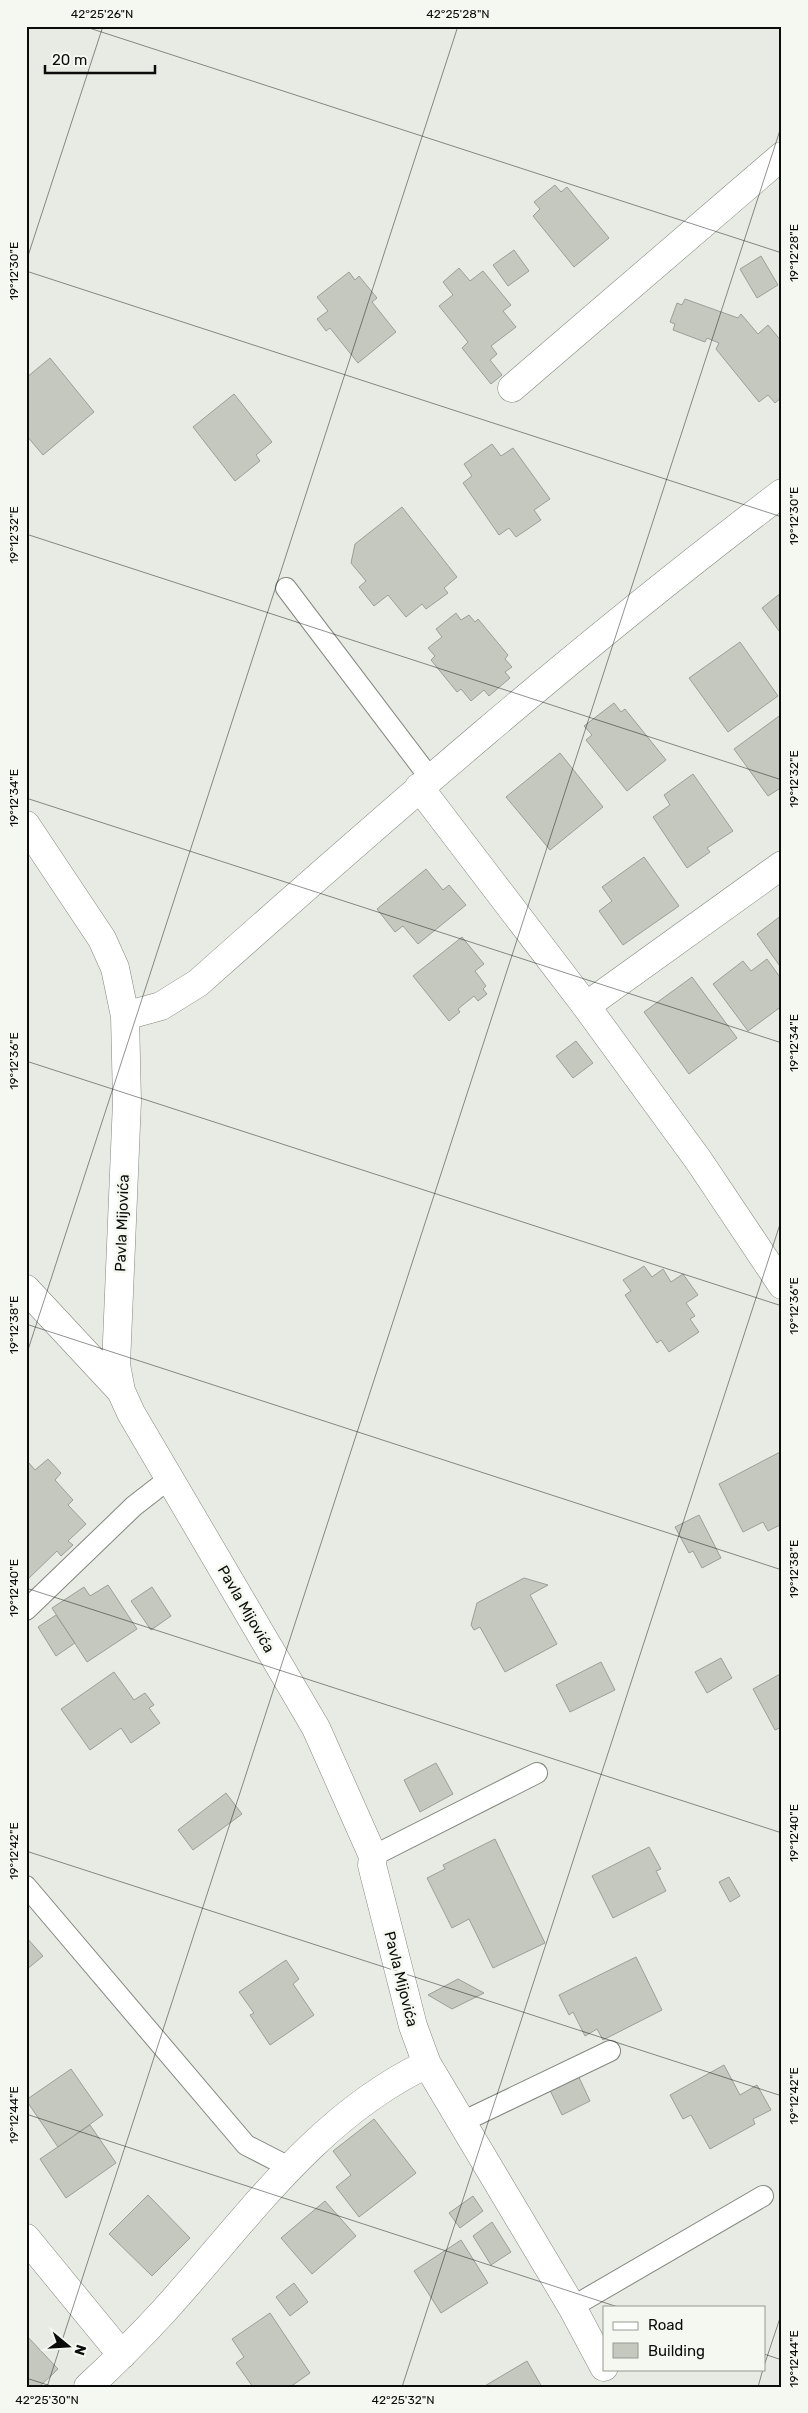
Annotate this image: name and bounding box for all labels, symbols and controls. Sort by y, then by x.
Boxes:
text: 42°25'26"N [71,7,133,21]
text: 42°25'28"N [426,7,490,21]
scale bar [45,42,155,74]
text: 20 m [52,51,87,69]
text: 19°12'28"E [787,224,801,282]
text: 19°12'30"E [7,242,21,300]
text: 19°12'30"E [787,487,801,545]
text: 19°12'32"E [7,506,21,564]
text: 19°12'32"E [787,750,801,808]
text: 19°12'34"E [7,769,21,827]
text: 19°12'34"E [787,1014,801,1072]
text: 19°12'36"E [7,1032,21,1090]
street label: Pavla Mijovića [111,1174,133,1272]
text: 19°12'36"E [787,1277,801,1335]
text: 19°12'38"E [7,1296,21,1354]
text: 19°12'38"E [787,1540,801,1598]
text: 19°12'40"E [7,1559,21,1617]
street label: Pavla Mijovića [214,1562,278,1656]
text: 19°12'40"E [787,1804,801,1862]
text: 19°12'42"E [7,1822,21,1880]
street label: Pavla Mijovića [380,1929,422,2029]
text: 19°12'42"E [787,2067,801,2125]
text: 19°12'44"E [7,2086,21,2144]
legend [603,2306,766,2370]
text: Road [648,2316,684,2334]
north arrow [42,2320,92,2370]
text: 19°12'44"E [787,2330,801,2388]
text: N [70,2342,90,2357]
text: Building [648,2342,705,2360]
text: 42°25'30"N [15,2393,79,2407]
text: 42°25'32"N [371,2393,435,2407]

